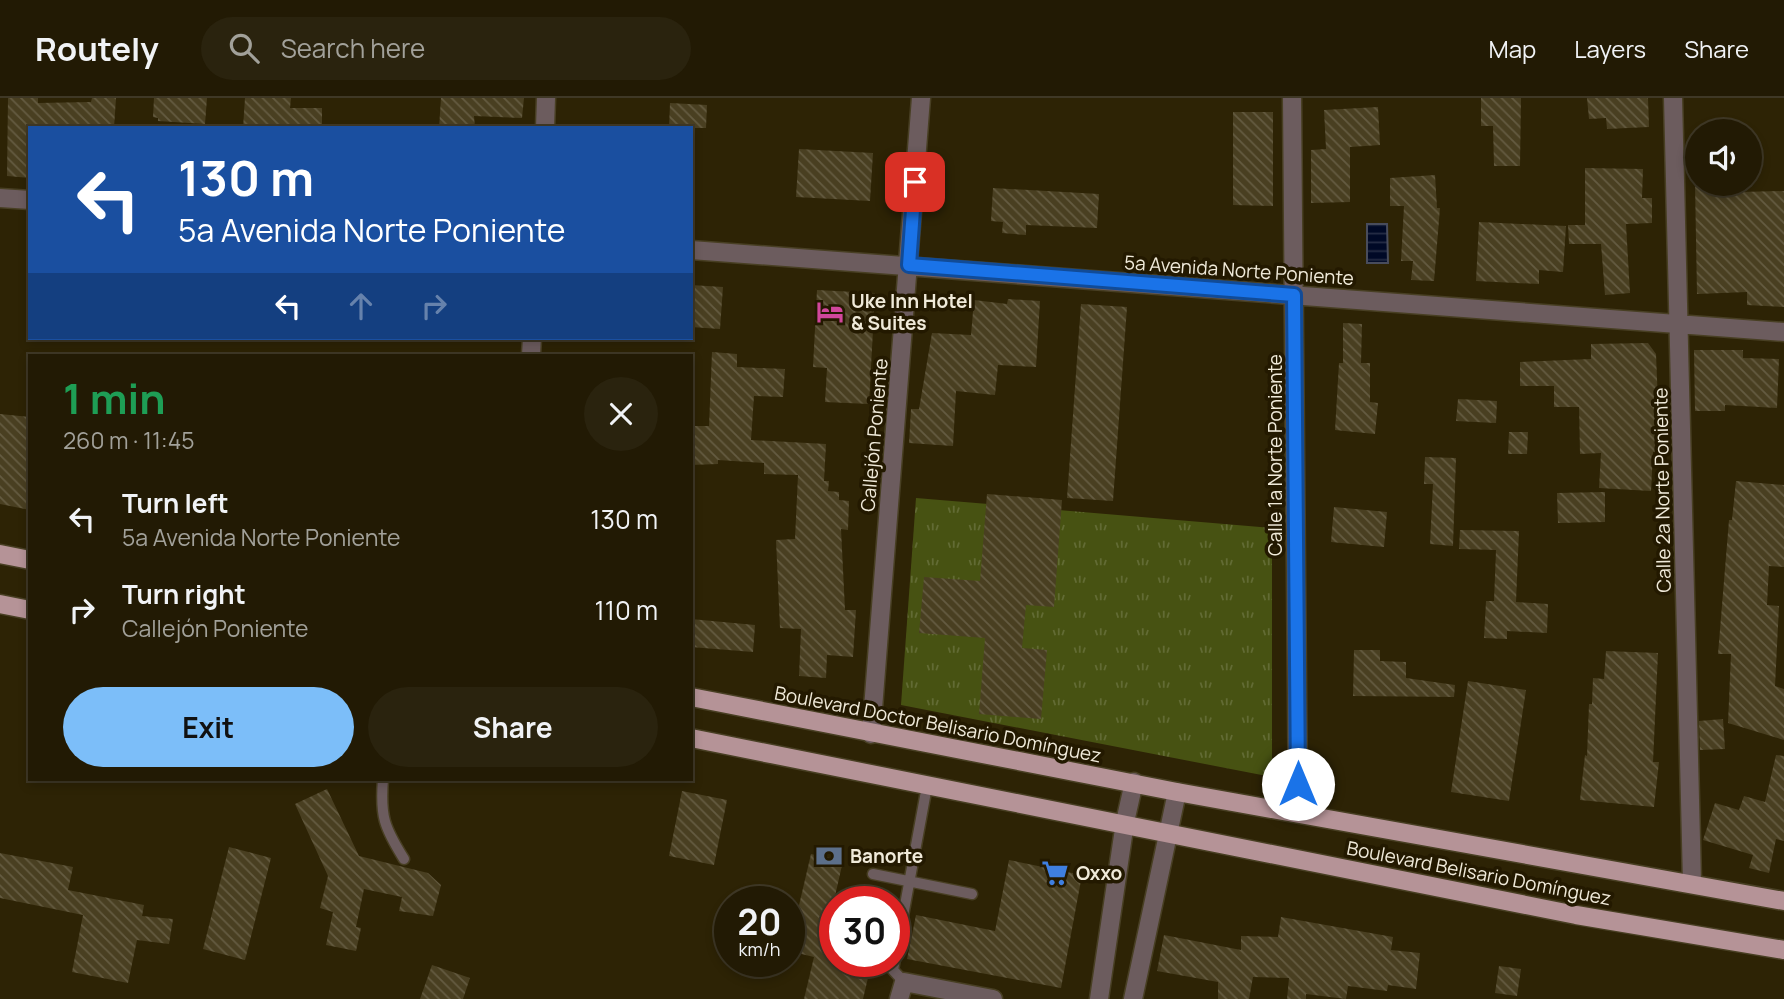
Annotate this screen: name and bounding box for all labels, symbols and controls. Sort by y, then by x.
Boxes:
search box [201,17,691,80]
text: Routely [35,26,159,71]
icon: search [225,29,263,67]
text: Search here [281,30,425,66]
text: Map [1489,32,1536,65]
text: Layers [1574,32,1646,65]
text: Share [1684,32,1749,65]
map controls [1685,119,1762,196]
button: sound [1685,119,1762,196]
text: 130 m [178,144,314,211]
pin [885,152,945,212]
icon: left [63,154,154,245]
icon: arrive [896,163,934,201]
text: 5a Avenida Norte Poniente [178,208,566,252]
street label: 5a Avenida Norte Poniente [1123,249,1355,291]
icon: left [269,287,307,325]
icon: ahead [342,287,380,325]
icon: right [415,287,453,325]
place label: Uke Inn Hotel & Suites [851,288,973,336]
hotel icon: Uke Inn Hotel & Suites [815,297,845,327]
street label: Calle 1a Norte Poniente [1262,354,1288,556]
street label: Callejón Poniente [854,357,894,513]
text: 1 min [63,369,166,427]
button: close [584,377,658,451]
street label: Calle 2a Norte Poniente [1647,387,1677,593]
text: 260 m · 11:45 [63,424,195,456]
text: Turn left [122,485,229,521]
icon: left [63,500,101,538]
text: 130 m [590,501,658,537]
text: 5a Avenida Norte Poniente [122,521,401,553]
text: Turn right [122,576,246,612]
icon: right [63,591,101,629]
text: 110 m [595,592,658,628]
text: Callejón Poniente [122,612,308,644]
street label: Boulevard Doctor Belisario Domínguez [772,680,1104,768]
button: Exit [63,687,354,767]
button: Share [368,687,658,767]
position arrow [1261,747,1335,821]
street label: Boulevard Belisario Domínguez [1345,835,1613,911]
bank icon: Banorte [814,841,844,871]
place label: Banorte [850,843,923,869]
supermarket icon: Oxxo [1040,858,1070,888]
place label: Oxxo [1076,860,1122,886]
speed limit sign: 30 [819,886,910,977]
text: 20 [738,898,781,946]
text: km/h [739,937,780,961]

